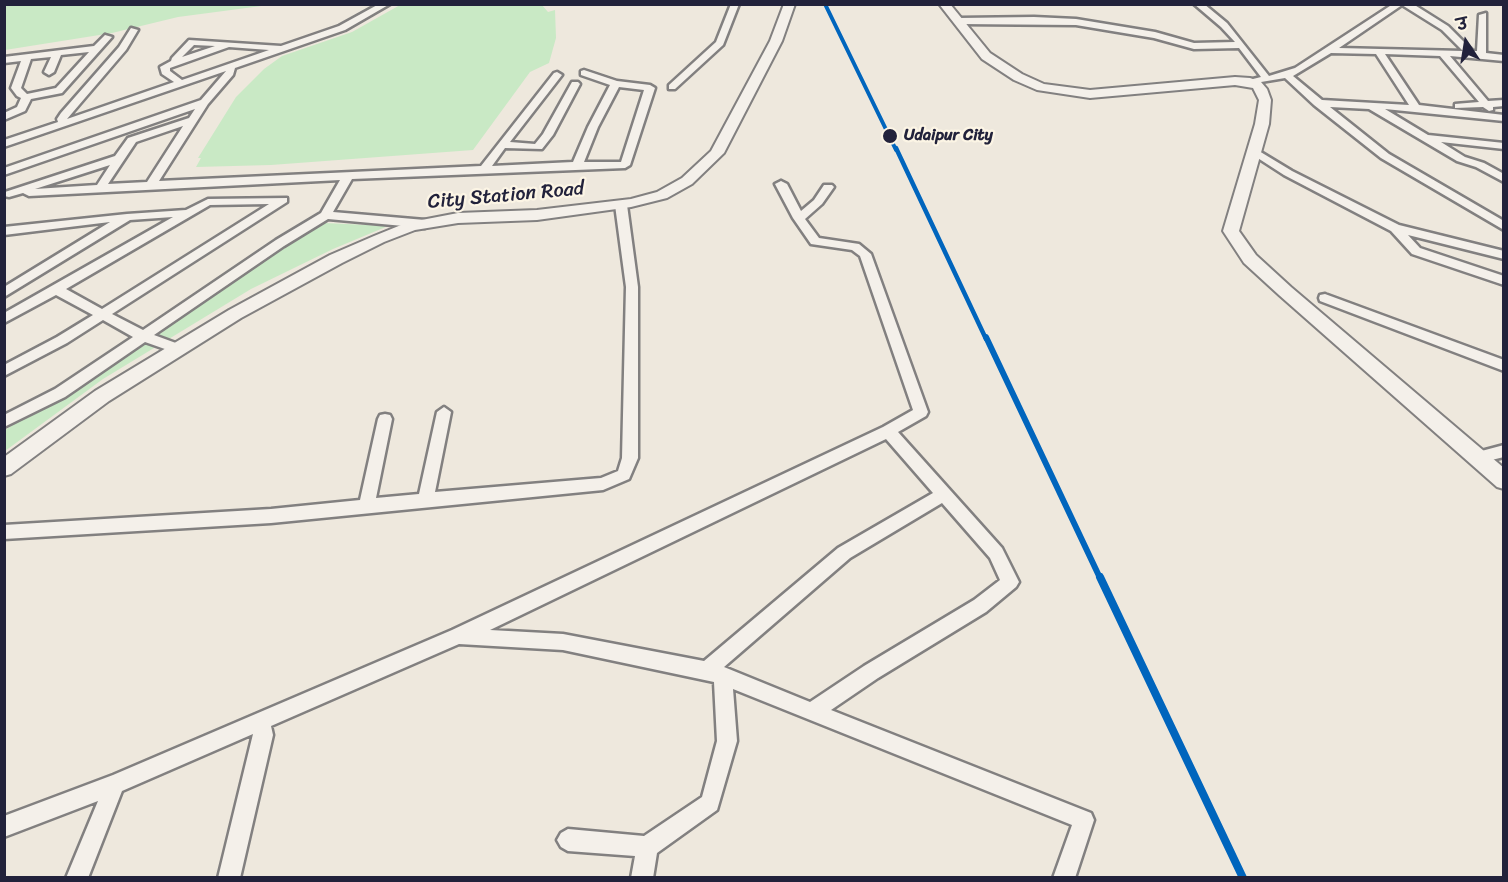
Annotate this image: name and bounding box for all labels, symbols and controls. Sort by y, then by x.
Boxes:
text: उ [1454,9,1470,39]
north arrow [1436,12,1496,72]
place label: Udaipur City [904,126,993,146]
marker: Udaipur City [881,127,899,145]
street label: City Station Road [427,177,585,215]

